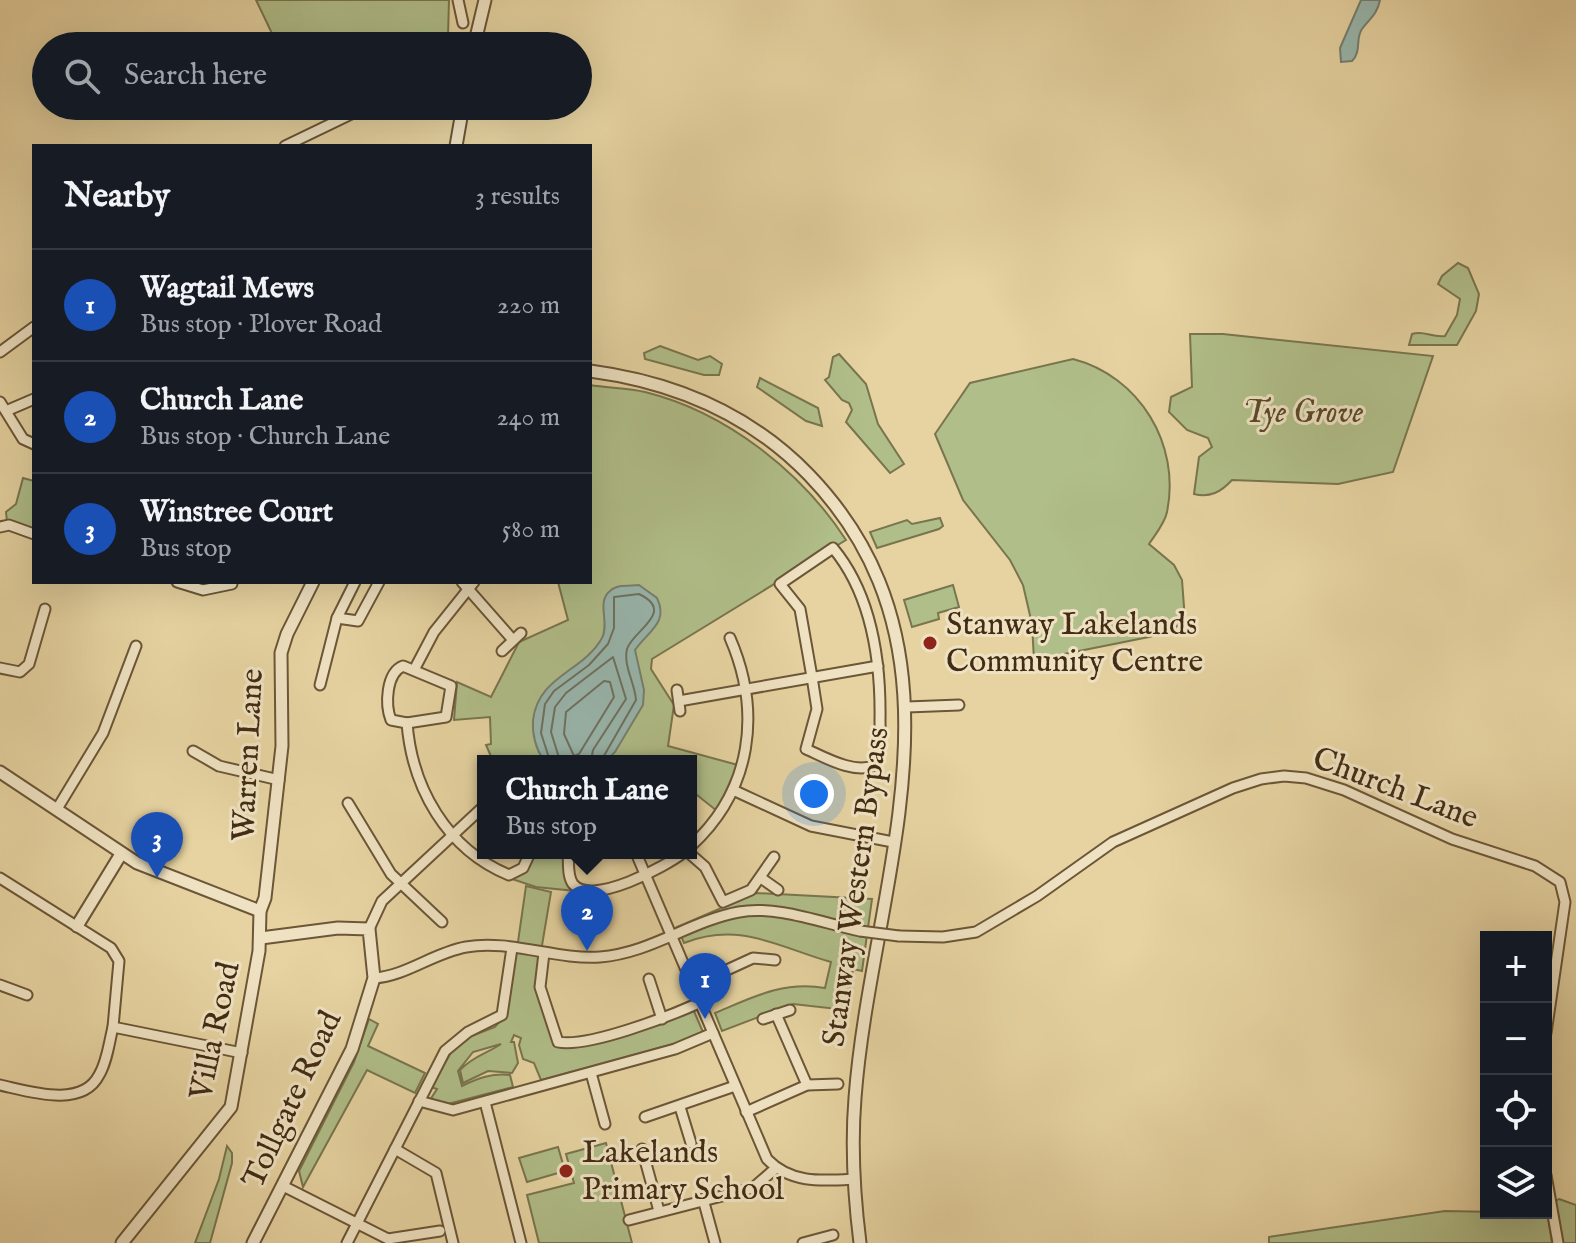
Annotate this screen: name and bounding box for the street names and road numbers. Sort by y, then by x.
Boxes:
street label: Warren Lane [224,668,274,842]
street label: Stanway Western Bypass [814,725,900,1049]
street label: Church Lane [1306,739,1484,839]
street label: Villa Road [181,957,251,1105]
street label: Tollgate Road [234,1004,352,1195]

